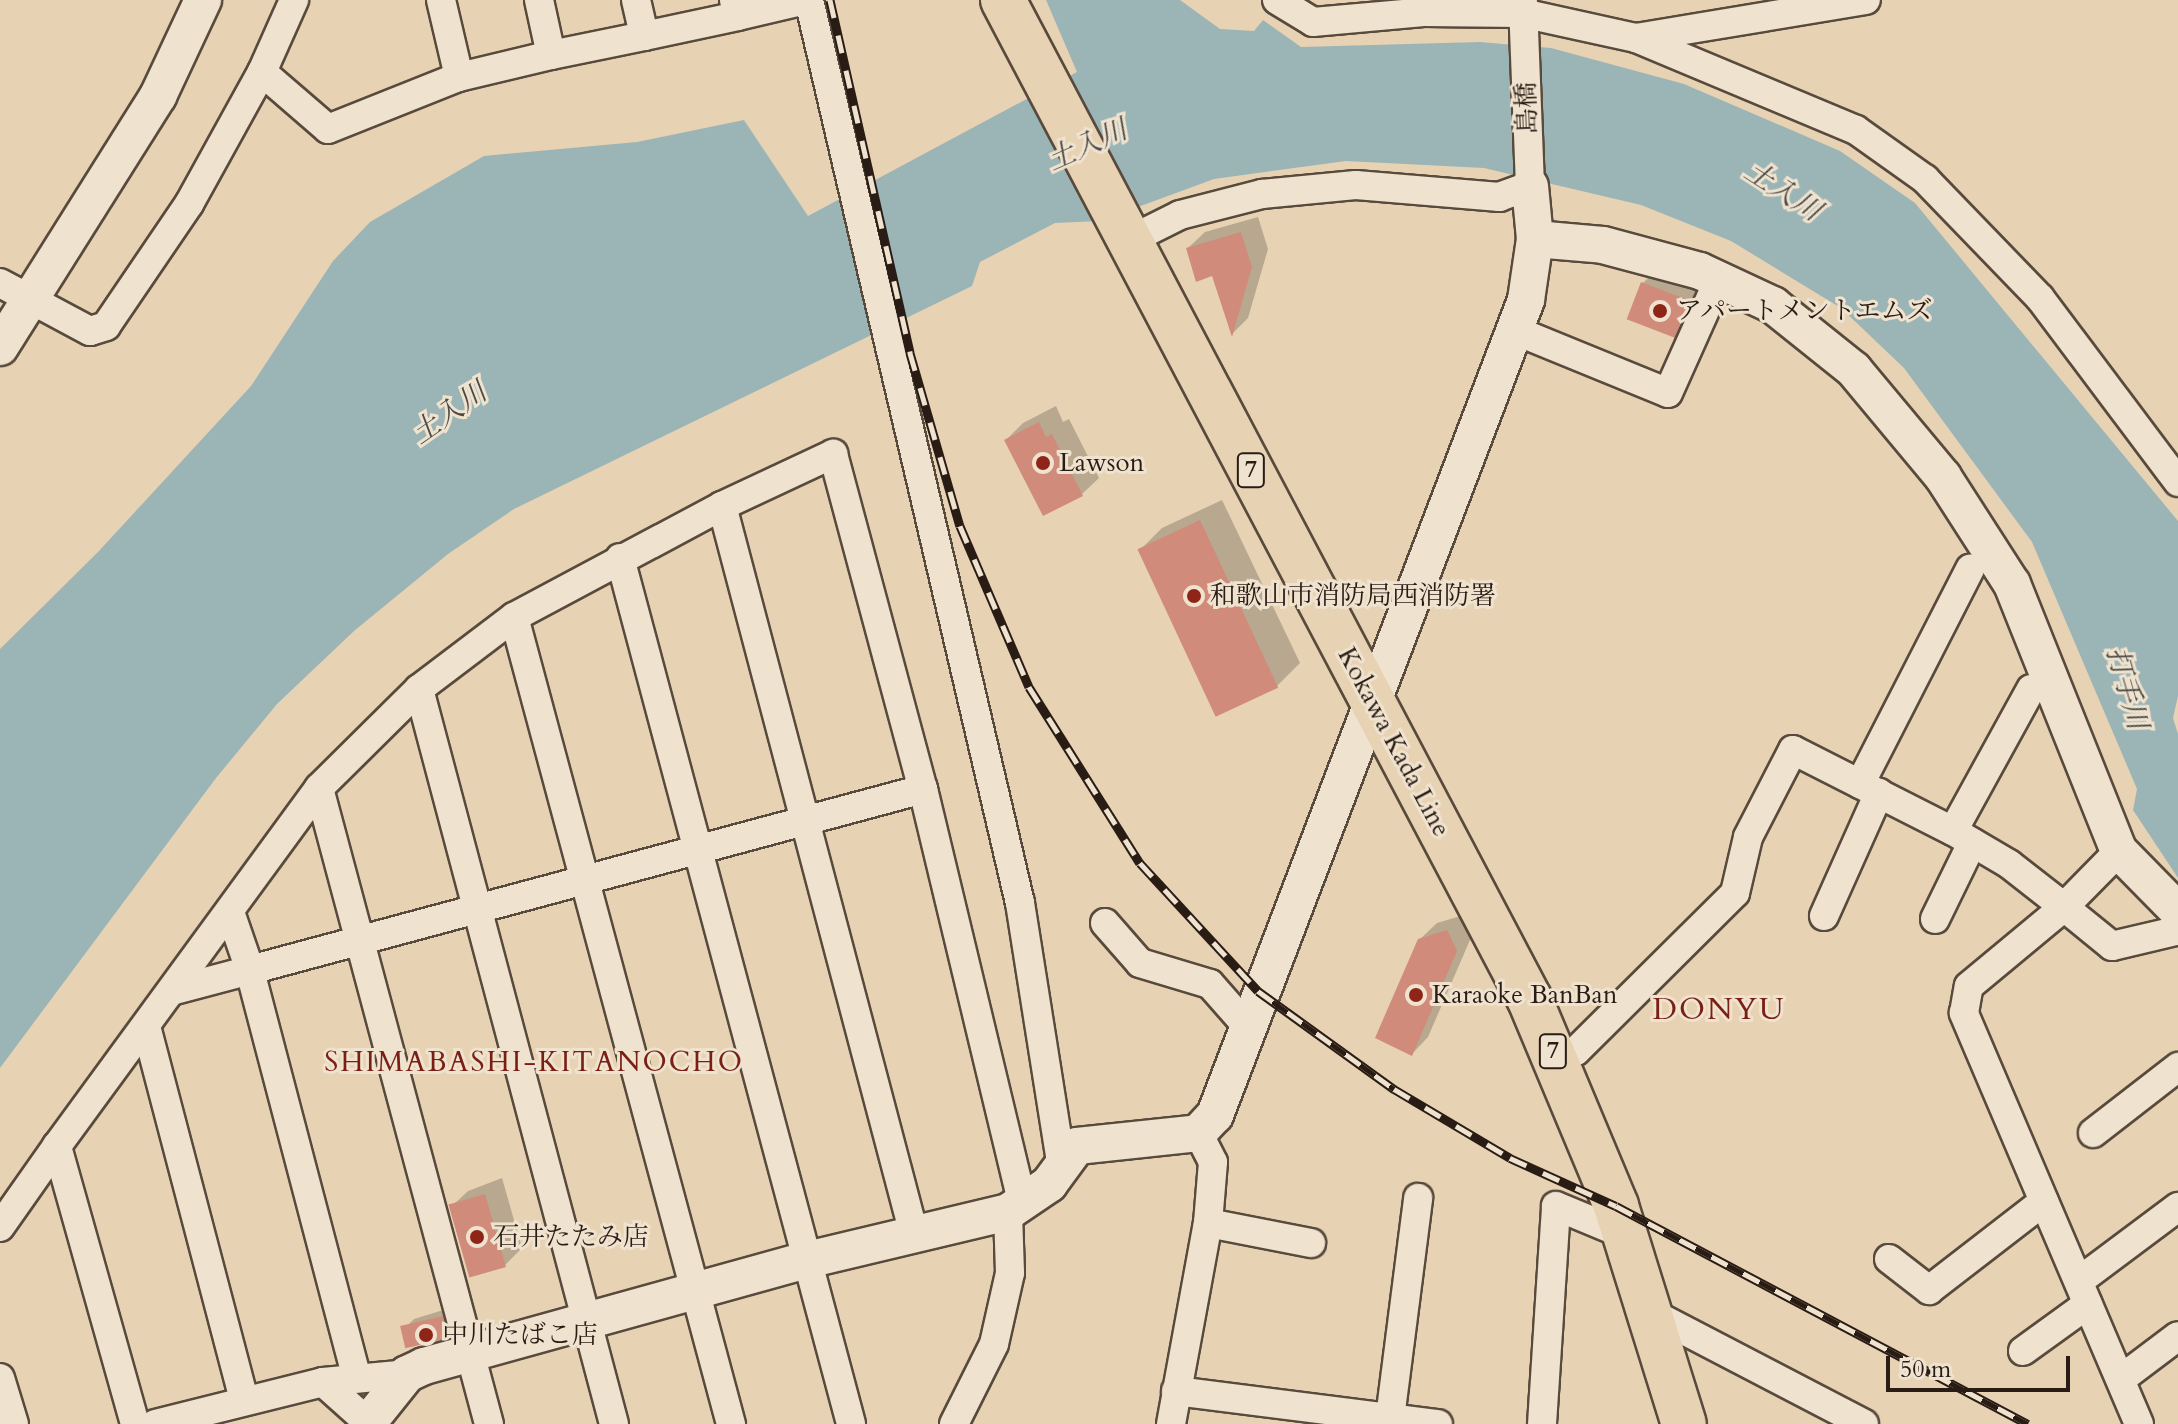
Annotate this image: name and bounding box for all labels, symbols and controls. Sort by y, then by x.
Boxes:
street label: 島橋 [1511,81,1543,135]
water label: 土入川 [1042,113,1132,177]
water label: 土入川 [1739,154,1827,228]
place label: アパートメントエムズ [1676,295,1936,327]
marker: アパートメントエムズ [1651,302,1669,320]
water label: 土入川 [405,375,493,451]
place label: Lawson [1059,447,1144,479]
road number: 7 [1235,450,1267,490]
marker: Lawson [1034,454,1052,472]
place label: 和歌山市消防局西消防署 [1210,580,1496,612]
marker: 和歌山市消防局西消防署 [1185,587,1203,605]
street label: Kokawa Kada Line [1331,642,1457,842]
water label: 打手川 [2099,643,2155,733]
place label: Karaoke BanBan [1432,979,1617,1011]
marker: Karaoke BanBan [1407,986,1425,1004]
district label: DONYU [1653,992,1785,1028]
road number: 7 [1537,1031,1569,1071]
district label: SHIMABASHI-KITANOCHO [324,1045,744,1079]
place label: 石井たたみ店 [493,1221,649,1253]
marker: 石井たたみ店 [468,1228,486,1246]
place label: 中川たばこ店 [442,1319,598,1351]
marker: 中川たばこ店 [417,1326,435,1344]
scale bar [1890,1340,2074,1390]
text: 50 m [1900,1353,1951,1386]

